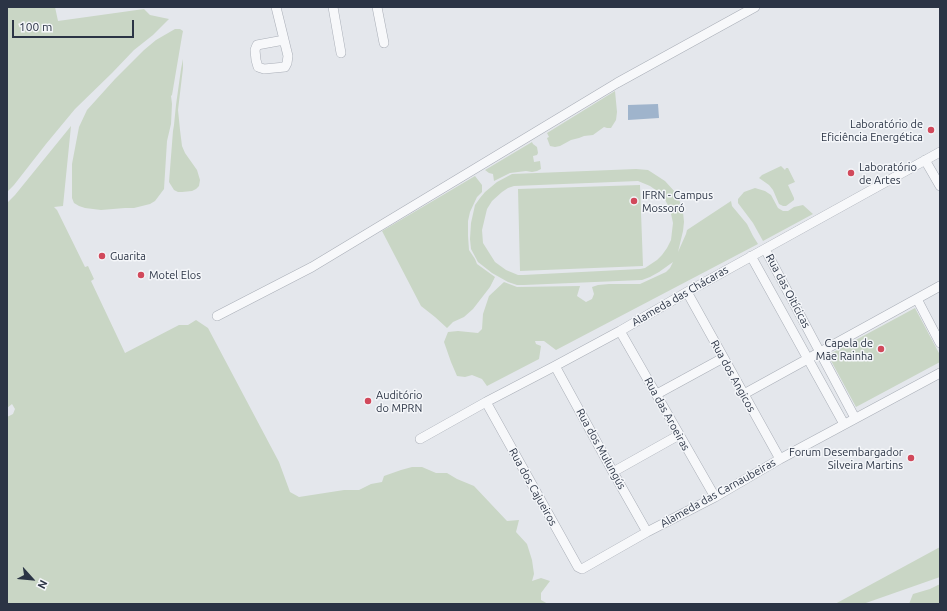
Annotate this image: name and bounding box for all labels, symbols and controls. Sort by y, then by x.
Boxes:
scale bar [14,12,136,38]
text: 100 m [19,20,52,33]
place label: Laboratório de Eficiência Energética [821,117,923,143]
marker: Laboratório de Eficiência Energética [926,125,936,135]
place label: Laboratório de Artes [859,160,917,186]
marker: Laboratório de Artes [846,168,856,178]
place label: IFRN - Campus Mossoró [642,188,713,214]
marker: IFRN - Campus Mossoró [629,196,639,206]
place label: Guarita [110,249,146,263]
marker: Guarita [97,251,107,261]
street label: Rua das Oitícicas [763,252,813,330]
street label: Alameda das Chácaras [629,263,731,329]
place label: Motel Elos [149,268,201,282]
marker: Motel Elos [136,270,146,280]
place label: Capela de Mãe Rainha [816,336,873,362]
street label: Rua dos Angicos [708,338,758,414]
marker: Capela de Mãe Rainha [876,344,886,354]
street label: Rua das Aroeiras [641,375,693,453]
place label: Auditório do MPRN [376,388,423,414]
marker: Auditório do MPRN [363,396,373,406]
street label: Rua dos Mulungús [573,406,629,492]
place label: Forum Desembargador Silveira Martins [789,445,903,471]
street label: Rua dos Cajueiros [506,446,560,528]
marker: Forum Desembargador Silveira Martins [906,453,916,463]
street label: Alameda das Carnaubeiras [658,456,778,530]
north arrow [12,559,52,599]
text: N [35,578,50,591]

